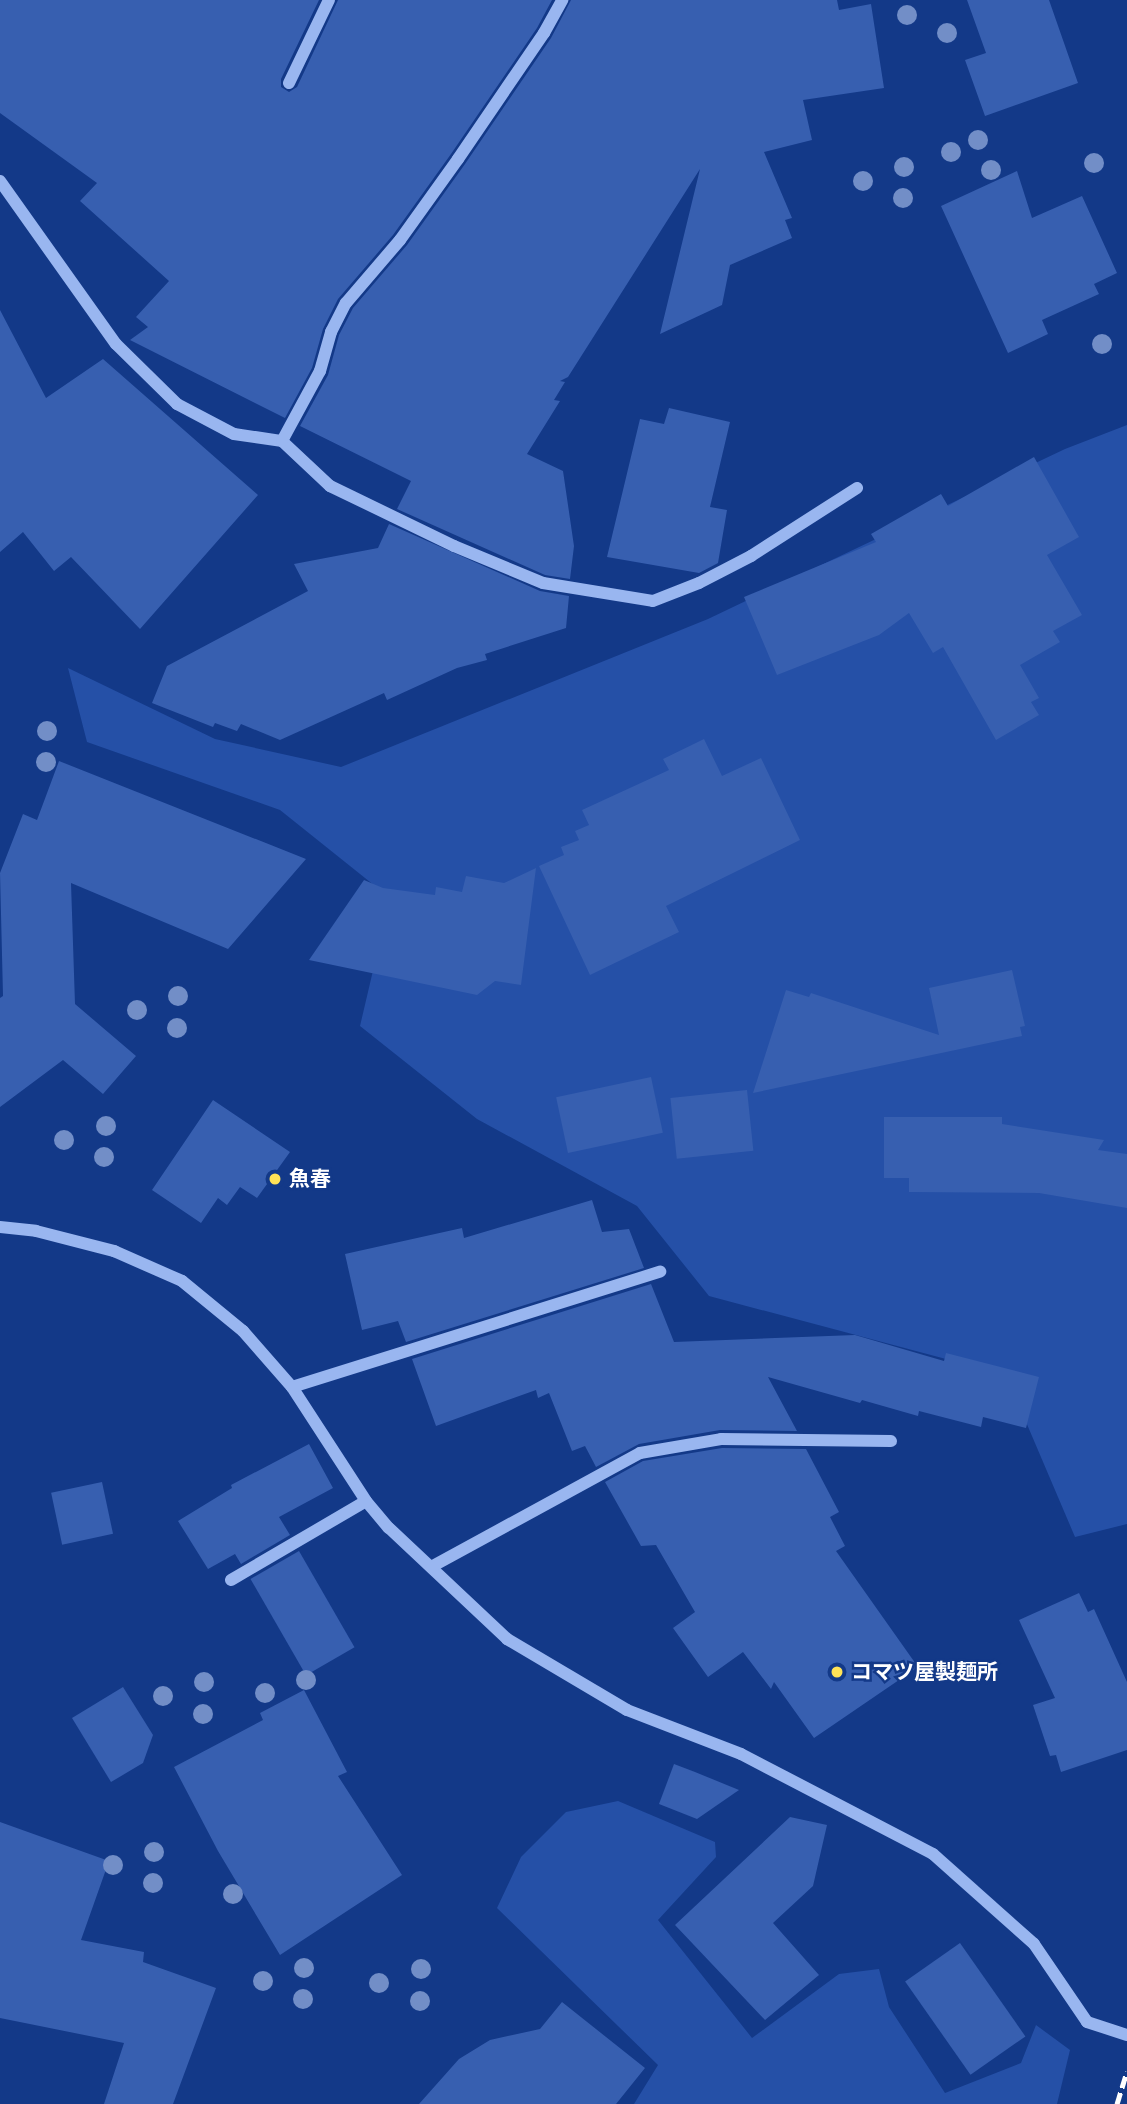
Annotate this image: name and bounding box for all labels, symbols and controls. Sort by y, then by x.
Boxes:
place label: 魚春 [289,1166,331,1192]
marker: 魚春 [267,1171,283,1187]
place label: コマツ屋製麺所 [851,1659,998,1685]
marker: コマツ屋製麺所 [829,1664,845,1680]

